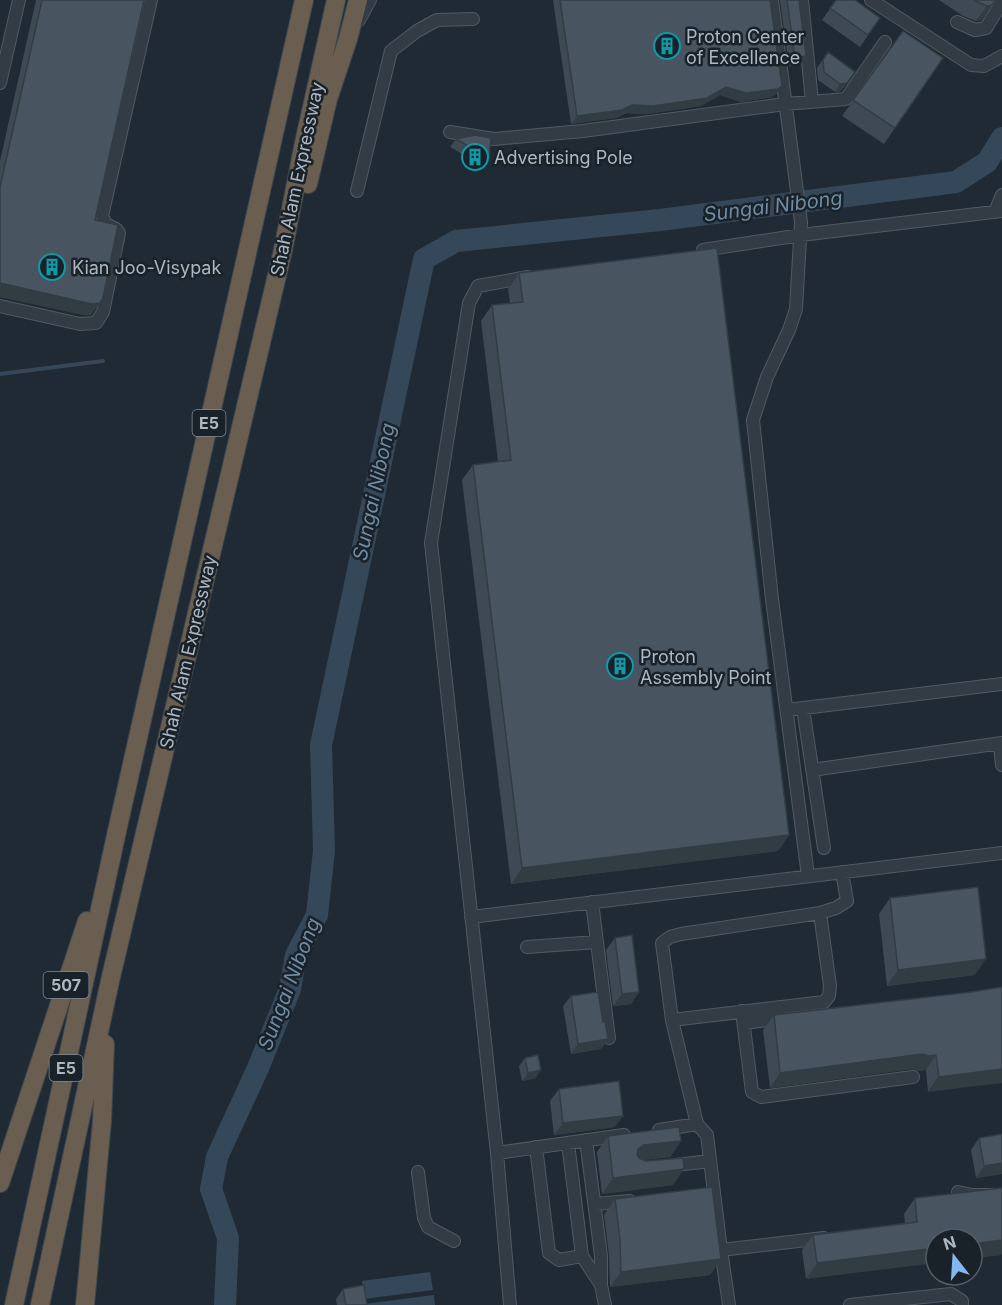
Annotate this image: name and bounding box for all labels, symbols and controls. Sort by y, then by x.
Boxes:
place label: Proton Center of Excellence [686,26,804,68]
building icon: Proton Center of Excellence [652,31,682,61]
street label: Shah Alam Expressway [266,80,328,278]
building icon: Advertising Pole [460,142,490,172]
place label: Advertising Pole [494,147,633,168]
water label: Sungai Nibong [702,186,844,226]
building icon: Kian Joo-Visypak [37,252,67,282]
place label: Kian Joo-Visypak [72,257,221,278]
road number: E5 [192,410,226,436]
water label: Sungai Nibong [348,421,400,563]
street label: Shah Alam Expressway [155,553,221,751]
place label: Proton Assembly Point [640,646,772,688]
building icon: Proton Assembly Point [605,651,635,681]
water label: Sungai Nibong [253,914,325,1054]
road number: 507 [44,972,88,998]
road number: E5 [50,1055,82,1081]
north arrow [924,1227,984,1287]
text: N [941,1231,958,1254]

